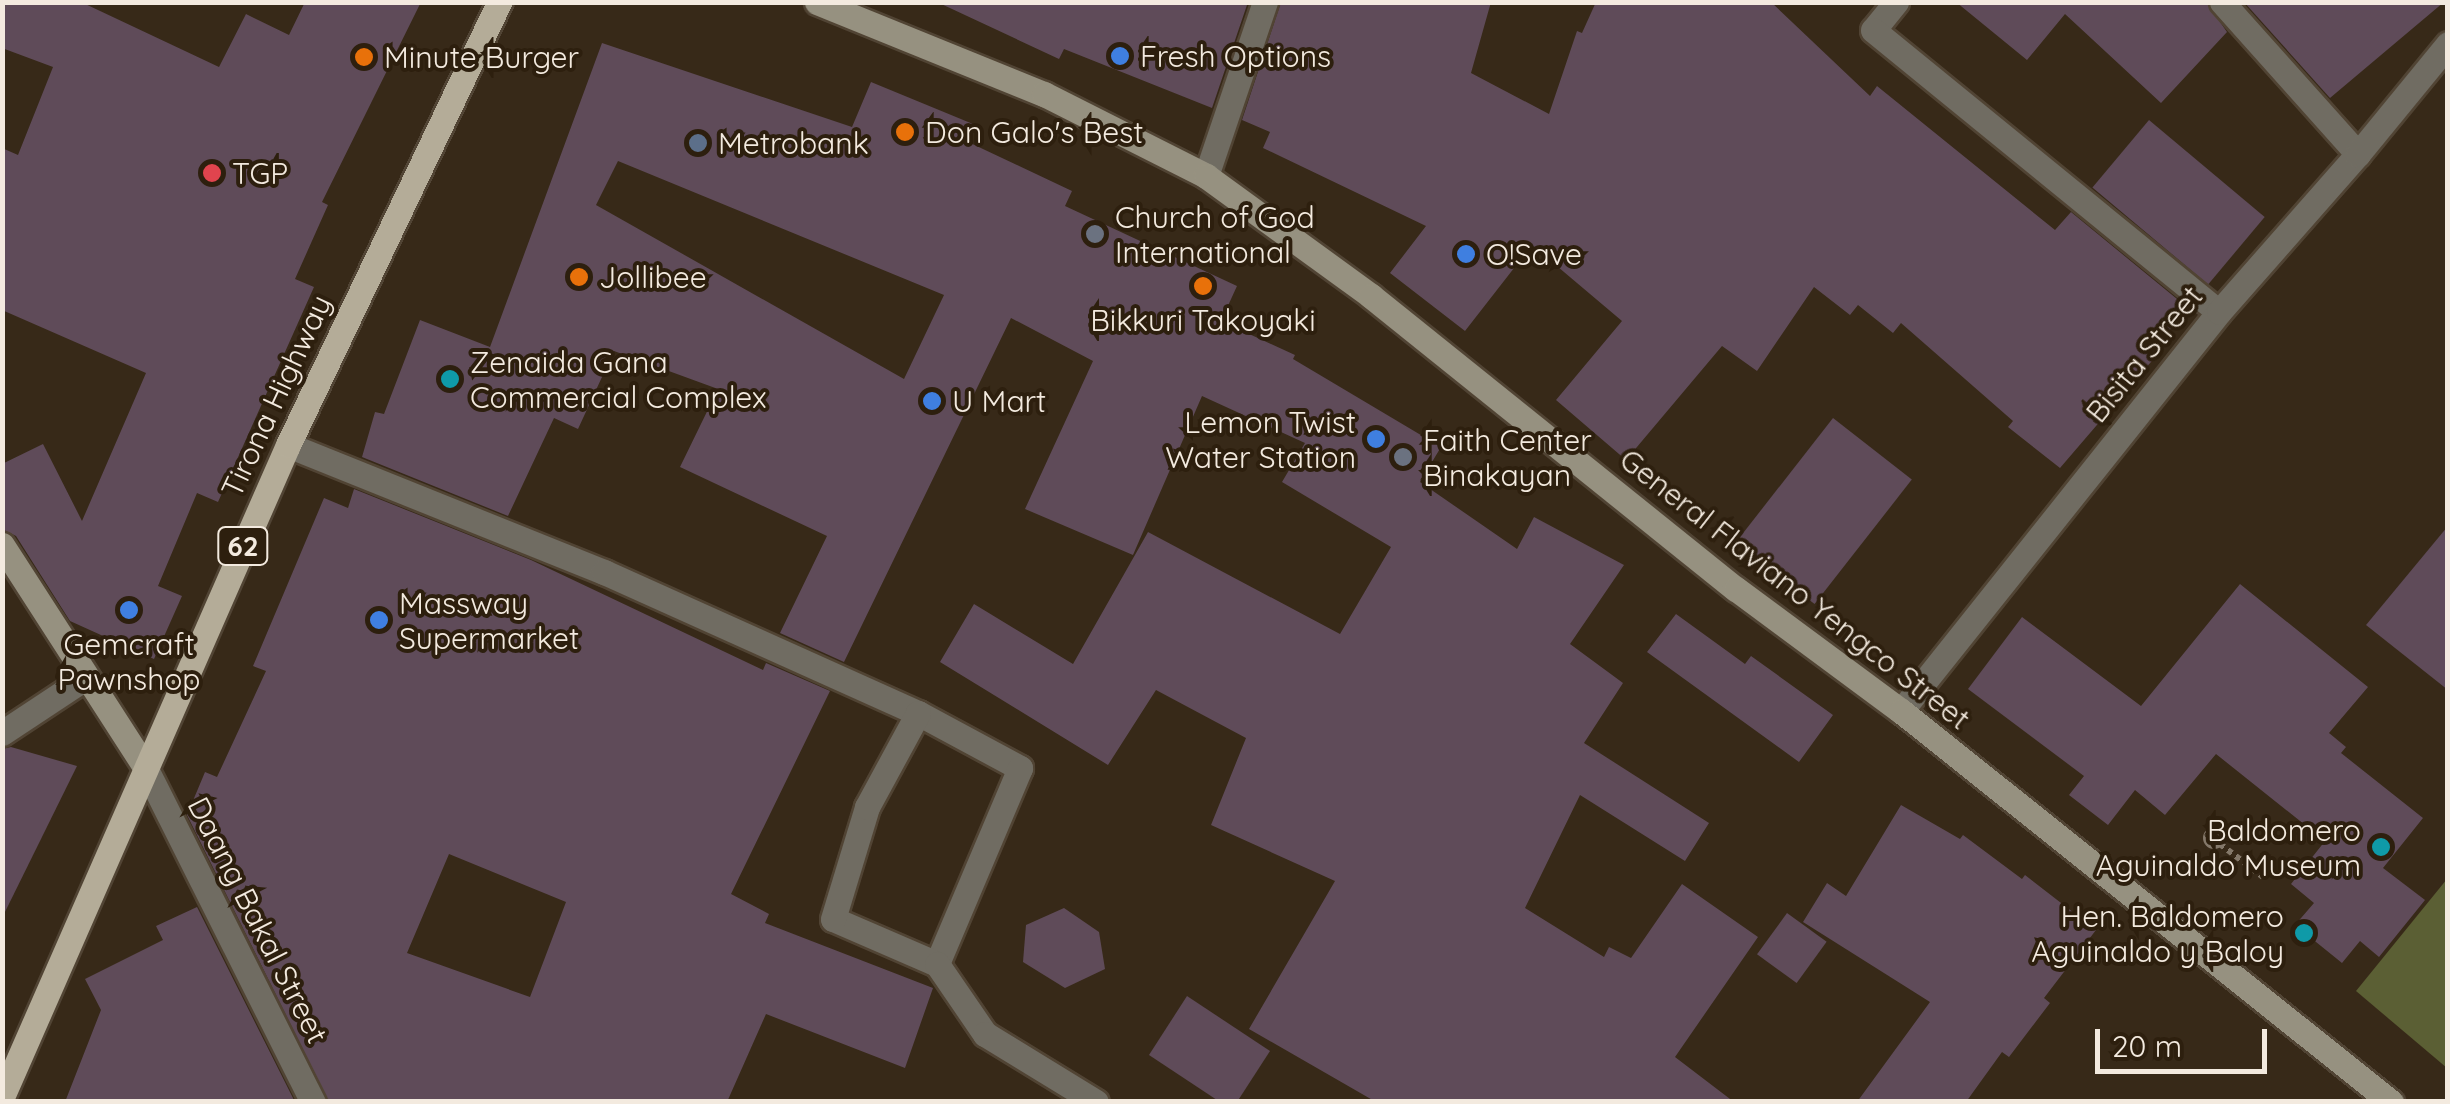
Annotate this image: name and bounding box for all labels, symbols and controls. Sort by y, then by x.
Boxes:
place label: Fresh Options [1140,38,1331,74]
place label: Minute Burger [384,39,579,75]
marker: Fresh Options [1109,45,1131,67]
marker: Minute Burger [353,46,375,68]
place label: Don Galo's Best [925,114,1143,150]
marker: Don Galo's Best [894,121,916,143]
place label: Metrobank [718,125,869,161]
marker: Metrobank [687,132,709,154]
place label: TGP [232,155,288,191]
marker: TGP [201,162,223,184]
place label: Church of God International [1115,199,1315,270]
marker: Church of God International [1084,223,1106,245]
place label: O!Save [1486,236,1582,272]
marker: O!Save [1455,243,1477,265]
place label: Jollibee [599,259,707,295]
marker: Jollibee [568,266,590,288]
marker: Bikkuri Takoyaki [1192,275,1214,297]
street label: Bisita Street [2078,279,2210,429]
street label: Tirona Highway [213,289,339,503]
place label: Bikkuri Takoyaki [1090,302,1316,338]
place label: Zenaida Gana Commercial Complex [470,344,767,414]
marker: Zenaida Gana Commercial Complex [439,368,461,390]
place label: U Mart [952,383,1046,419]
marker: U Mart [921,390,943,412]
place label: Lemon Twist Water Station [1165,404,1356,474]
place label: Faith Center Binakayan [1423,422,1592,492]
marker: Lemon Twist Water Station [1365,428,1387,450]
street label: General Flaviano Yengco Street [1613,441,1977,737]
marker: Faith Center Binakayan [1392,446,1414,468]
road number: 62 [216,523,270,569]
place label: Massway Supermarket [399,585,579,656]
marker: Gemcraft Pawnshop [118,599,140,621]
marker: Massway Supermarket [368,609,390,631]
place label: Gemcraft Pawnshop [57,626,201,696]
street label: Daang Bakal Street [180,791,336,1049]
place label: Baldomero Aguinaldo Museum [2096,812,2361,882]
marker: Baldomero Aguinaldo Museum [2370,836,2392,858]
place label: Hen. Baldomero Aguinaldo y Baloy [2031,898,2284,968]
marker: Hen. Baldomero Aguinaldo y Baloy [2293,922,2315,944]
scale bar [2100,1009,2272,1071]
text: 20 m [2112,1027,2182,1065]

